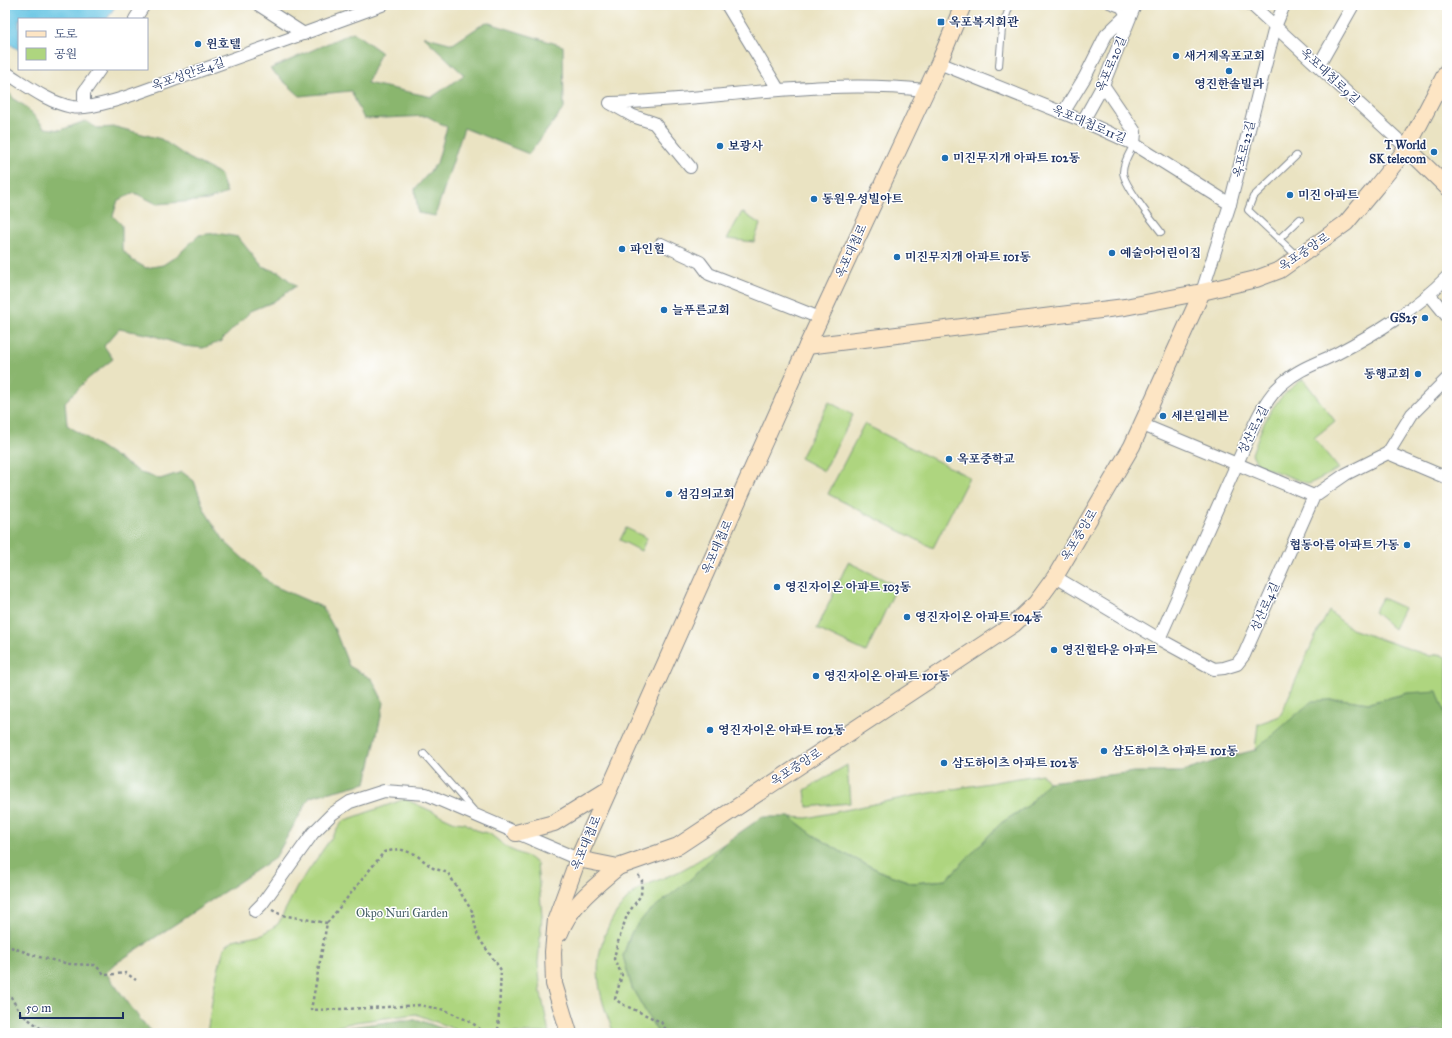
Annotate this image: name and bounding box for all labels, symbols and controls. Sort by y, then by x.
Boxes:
place label: 옥포복지회관 [949,15,1019,29]
marker: 옥포복지회관 [936,17,946,27]
legend [18,18,148,70]
text: 도로 [54,27,78,41]
street label: 옥포로20길 [1093,34,1129,94]
place label: 윈호텔 [206,37,241,51]
marker: 윈호텔 [193,39,203,49]
street label: 옥포대첩로9길 [1297,45,1363,107]
text: 공원 [54,47,77,61]
place label: 새거제옥포교회 [1184,49,1265,63]
marker: 새거제옥포교회 [1171,51,1181,61]
street label: 옥포성안로4길 [150,55,226,93]
marker: 영진한솔빌라 [1224,66,1234,76]
place label: 영진한솔빌라 [1194,77,1264,91]
street label: 옥포대첩로11길 [1050,102,1128,146]
street label: 옥포로22길 [1230,119,1258,179]
place label: T World SK telecom [1369,138,1427,166]
place label: 보광사 [728,139,763,153]
marker: 보광사 [715,141,725,151]
marker: T World SK telecom [1429,147,1439,157]
place label: 미진무지개 아파트 102동 [953,151,1080,165]
marker: 미진무지개 아파트 102동 [940,153,950,163]
place label: 미진 아파트 [1298,188,1359,202]
marker: 미진 아파트 [1285,190,1295,200]
place label: 동원우성빌아트 [822,192,904,206]
marker: 동원우성빌아트 [809,194,819,204]
street label: 옥포대첩로 [832,221,870,280]
street label: 옥포중앙로 [1276,230,1332,274]
place label: 파인힐 [630,242,665,256]
marker: 파인힐 [617,244,627,254]
place label: 예술아어린이집 [1120,246,1201,260]
marker: 예술아어린이집 [1107,248,1117,258]
place label: 미진무지개 아파트 101동 [905,250,1031,264]
marker: 미진무지개 아파트 101동 [892,252,902,262]
place label: 늘푸른교회 [672,303,730,317]
marker: 늘푸른교회 [659,305,669,315]
place label: GS25 [1390,311,1417,325]
marker: GS25 [1420,313,1430,323]
place label: 동행교회 [1364,367,1410,381]
marker: 동행교회 [1413,369,1423,379]
street label: 성산로2길 [1235,404,1271,456]
place label: 세븐일레븐 [1171,409,1229,423]
marker: 세븐일레븐 [1158,411,1168,421]
place label: 옥포중학교 [957,452,1015,466]
marker: 옥포중학교 [944,454,954,464]
place label: 섬김의교회 [677,487,735,501]
marker: 섬김의교회 [664,489,674,499]
street label: 옥포중앙로 [1058,506,1100,563]
street label: 옥포대첩로 [699,517,735,576]
place label: 협동아름 아파트 가동 [1290,538,1399,552]
marker: 협동아름 아파트 가동 [1402,540,1412,550]
place label: 영진자이온 아파트 103동 [785,580,911,595]
street label: 성산로4길 [1248,580,1282,634]
marker: 영진자이온 아파트 103동 [772,582,782,592]
place label: 영진자이온 아파트 104동 [915,610,1043,625]
marker: 영진자이온 아파트 104동 [902,612,912,622]
place label: 영진힐타운 아파트 [1062,643,1158,657]
marker: 영진힐타운 아파트 [1049,645,1059,655]
place label: 영진자이온 아파트 101동 [824,669,950,683]
marker: 영진자이온 아파트 101동 [811,671,821,681]
place label: 영진자이온 아파트 102동 [718,723,845,737]
marker: 영진자이온 아파트 102동 [705,725,715,735]
place label: 삼도하이츠 아파트 101동 [1112,744,1238,758]
street label: 옥포중앙로 [768,745,824,789]
marker: 삼도하이츠 아파트 101동 [1099,746,1109,756]
place label: 삼도하이츠 아파트 102동 [952,756,1079,770]
marker: 삼도하이츠 아파트 102동 [939,758,949,768]
street label: 옥포대첩로 [568,813,604,872]
park label: Okpo Nuri Garden [356,906,448,920]
scale bar [20,994,123,1020]
text: 50 m [26,1001,51,1015]

